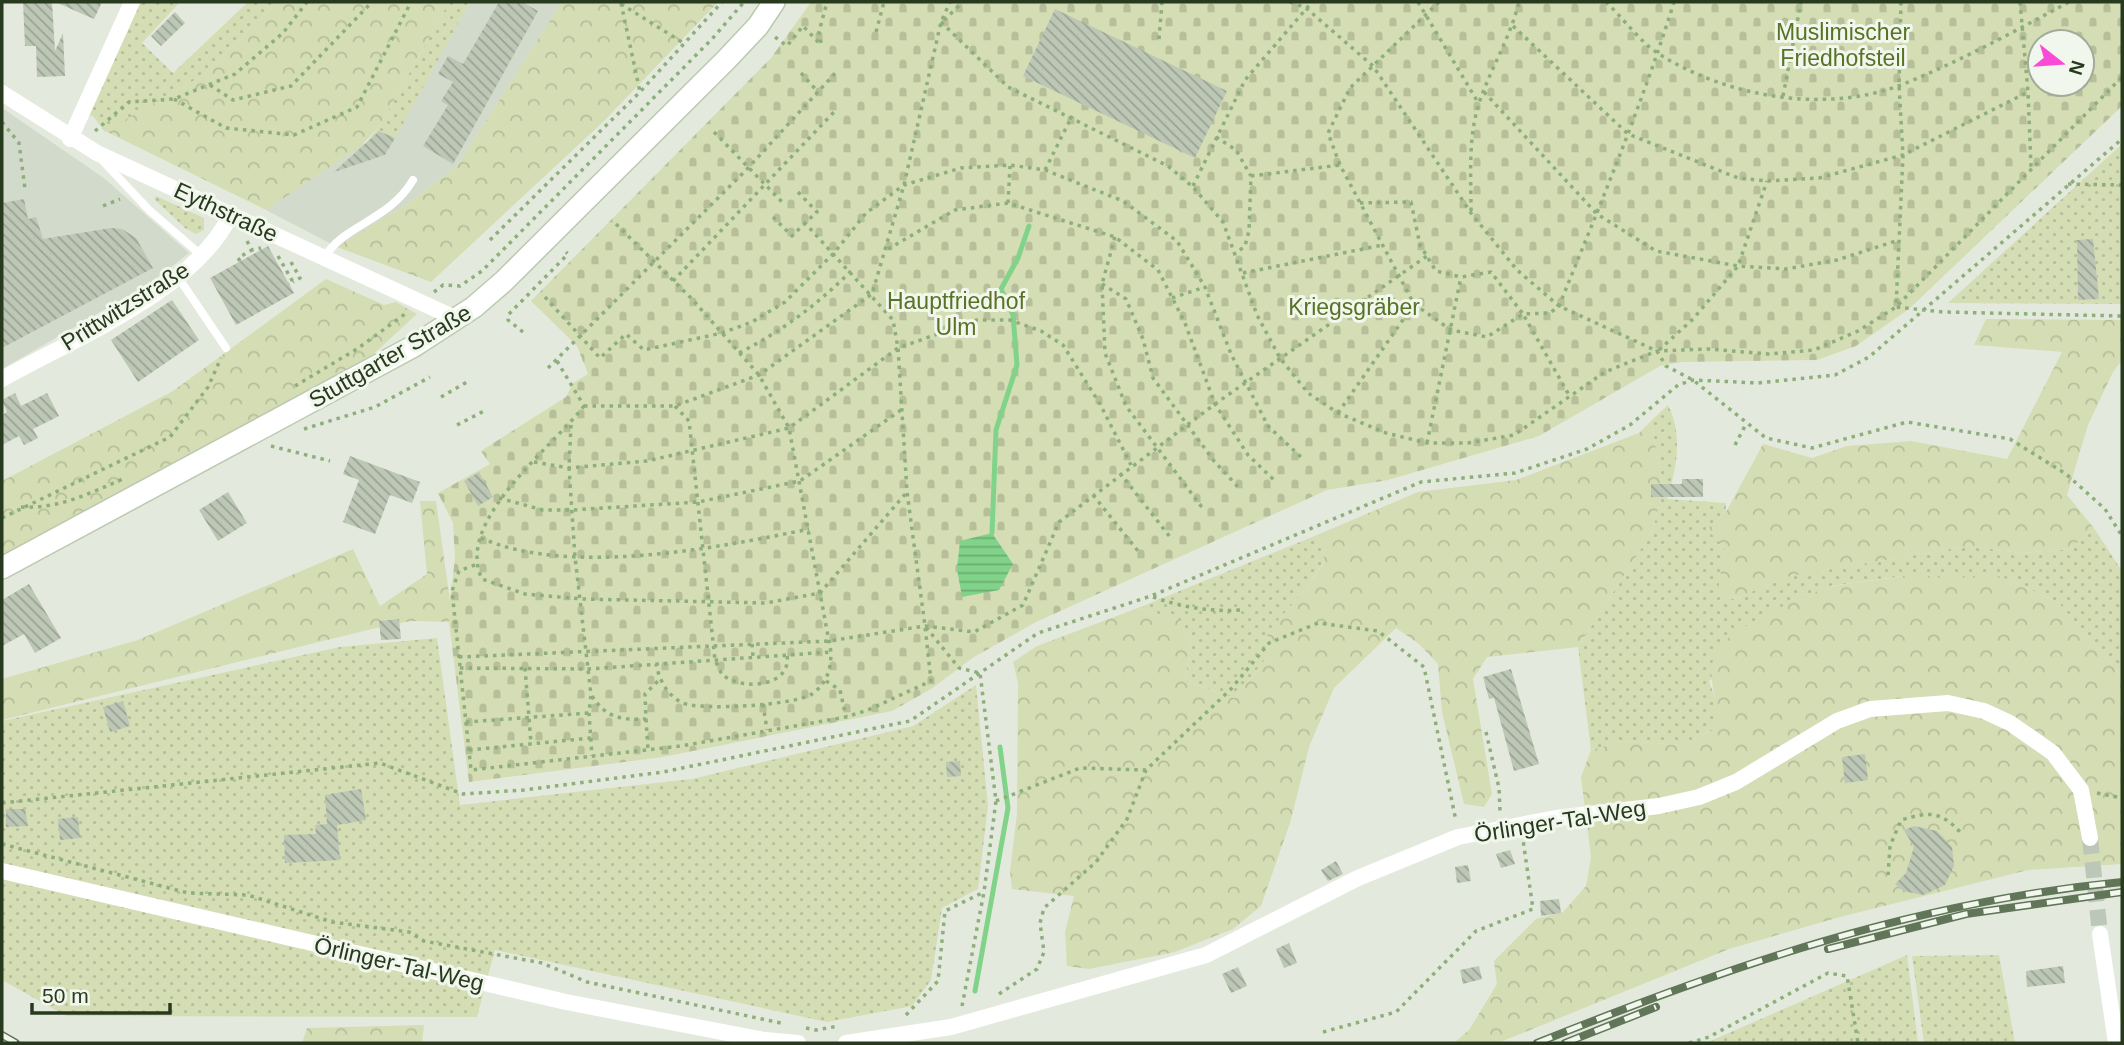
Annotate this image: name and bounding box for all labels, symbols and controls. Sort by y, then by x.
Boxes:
park label: Muslimischer Friedhofsteil [1776,19,1910,71]
north arrow [2026,28,2096,98]
text: N [2065,58,2089,77]
street label: Eythstraße [170,177,282,247]
street label: Prittwitzstraße [56,256,194,356]
park label: Hauptfriedhof Ulm [887,288,1026,340]
park label: Kriegsgräber [1288,294,1420,320]
street label: Stuttgarter Straße [304,299,476,413]
street label: Örlinger-Tal-Weg [1472,795,1648,847]
street label: Örlinger-Tal-Weg [312,932,486,996]
scale bar [32,972,170,1016]
text: 50 m [42,984,89,1007]

